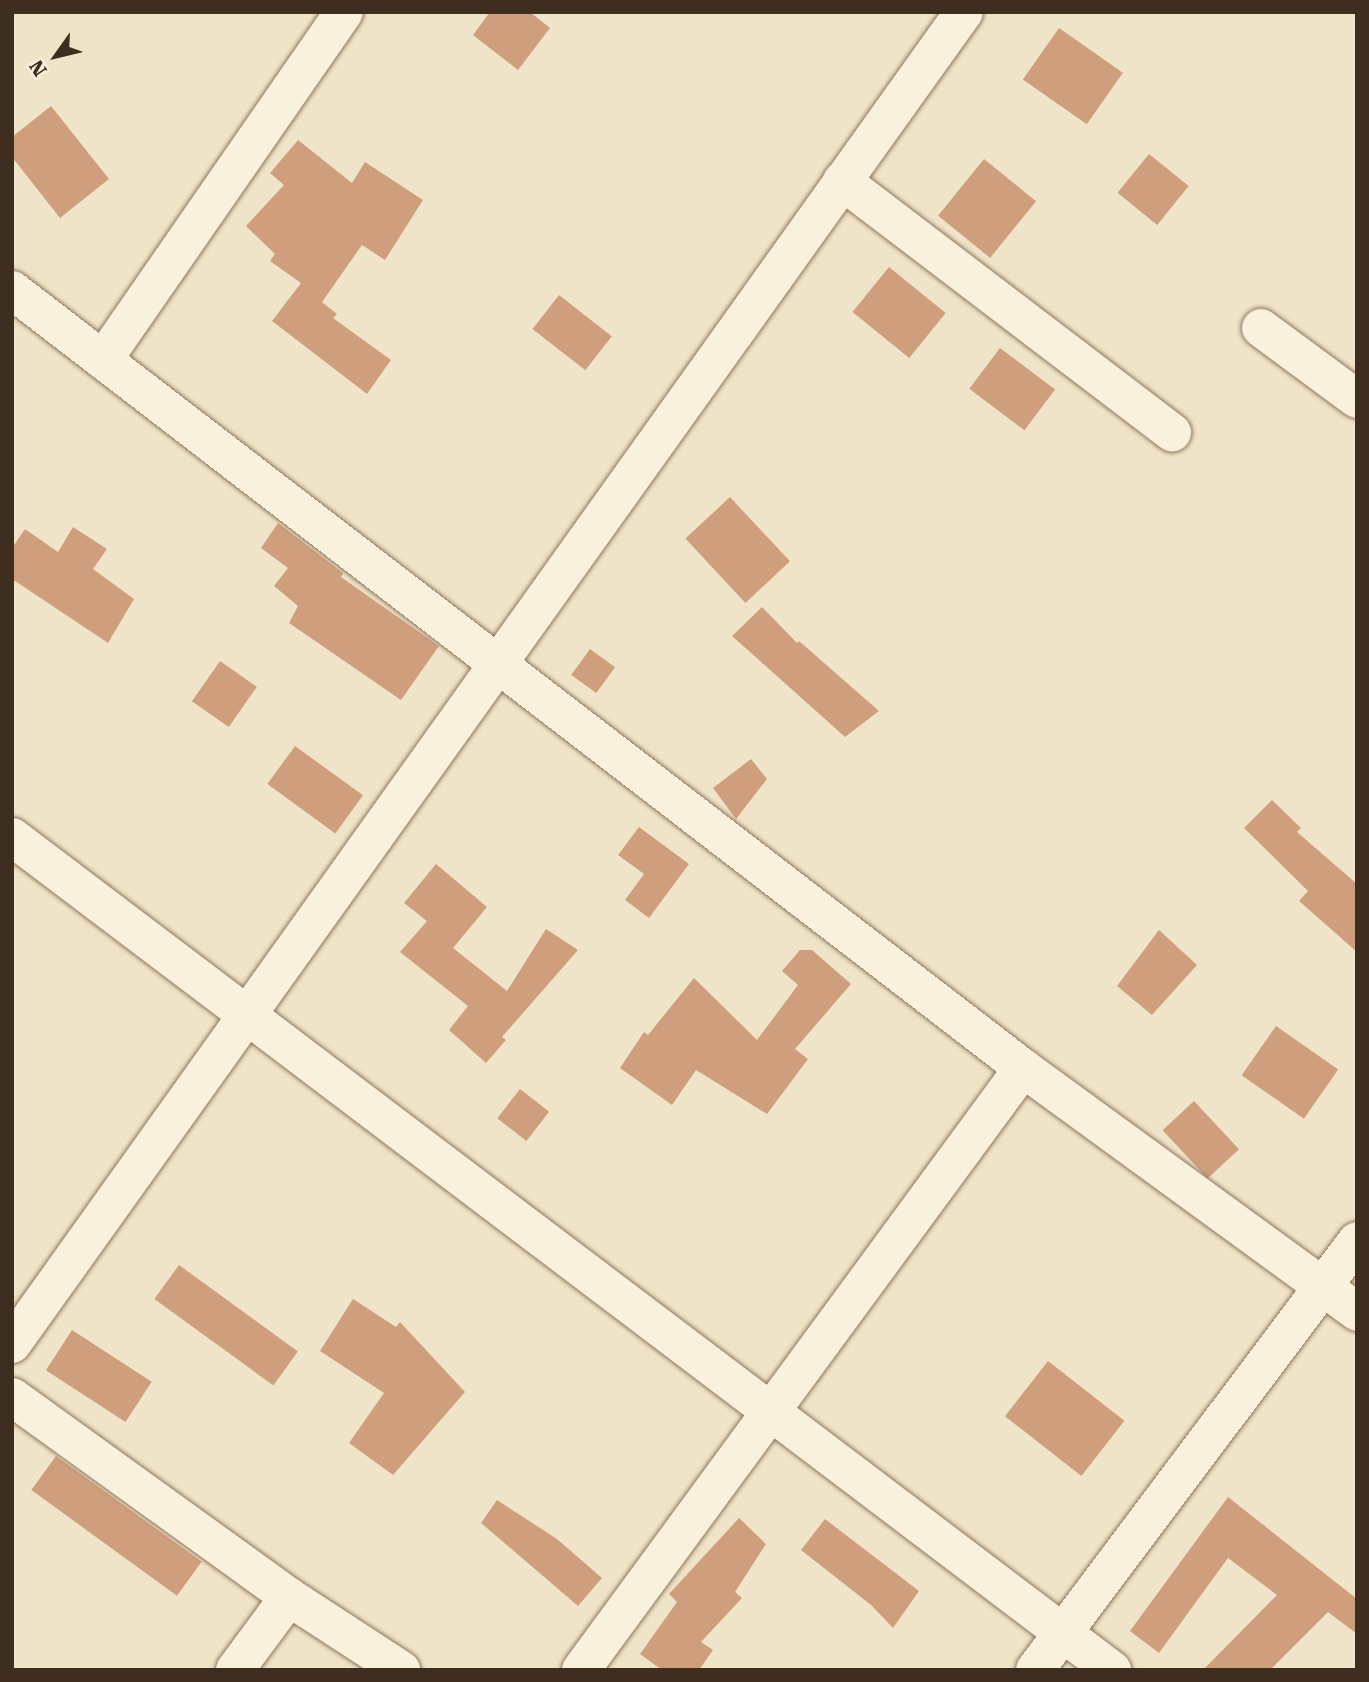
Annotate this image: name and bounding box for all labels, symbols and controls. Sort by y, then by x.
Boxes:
north arrow [21,21,91,91]
text: N [25,56,52,81]

